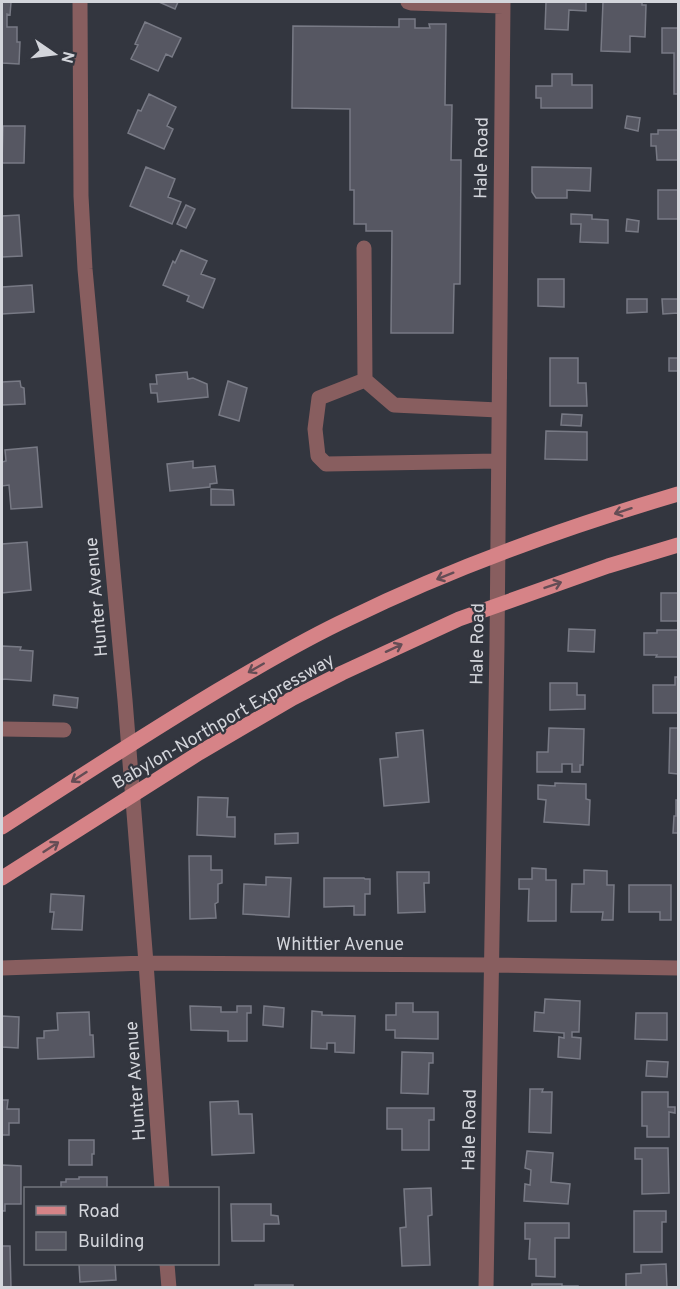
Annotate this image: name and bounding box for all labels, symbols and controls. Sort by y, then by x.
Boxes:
north arrow [24,24,84,84]
text: N [56,49,78,65]
street label: Hale Road [470,117,495,199]
one-way arrow [614,506,633,517]
street label: Hunter Avenue [81,536,114,658]
one-way arrow [436,571,454,582]
one-way arrow [543,579,562,590]
street label: Hale Road [466,603,491,685]
one-way arrow [385,642,403,654]
street label: Babylon-Northport Expressway [108,649,339,796]
one-way arrow [248,662,265,674]
one-way arrow [71,771,88,783]
one-way arrow [42,841,59,853]
street label: Whittier Avenue [276,934,404,957]
street label: Hunter Avenue [121,1020,152,1142]
street label: Hale Road [458,1089,483,1171]
legend [24,1187,219,1265]
text: Road [78,1201,120,1224]
text: Building [78,1231,144,1254]

